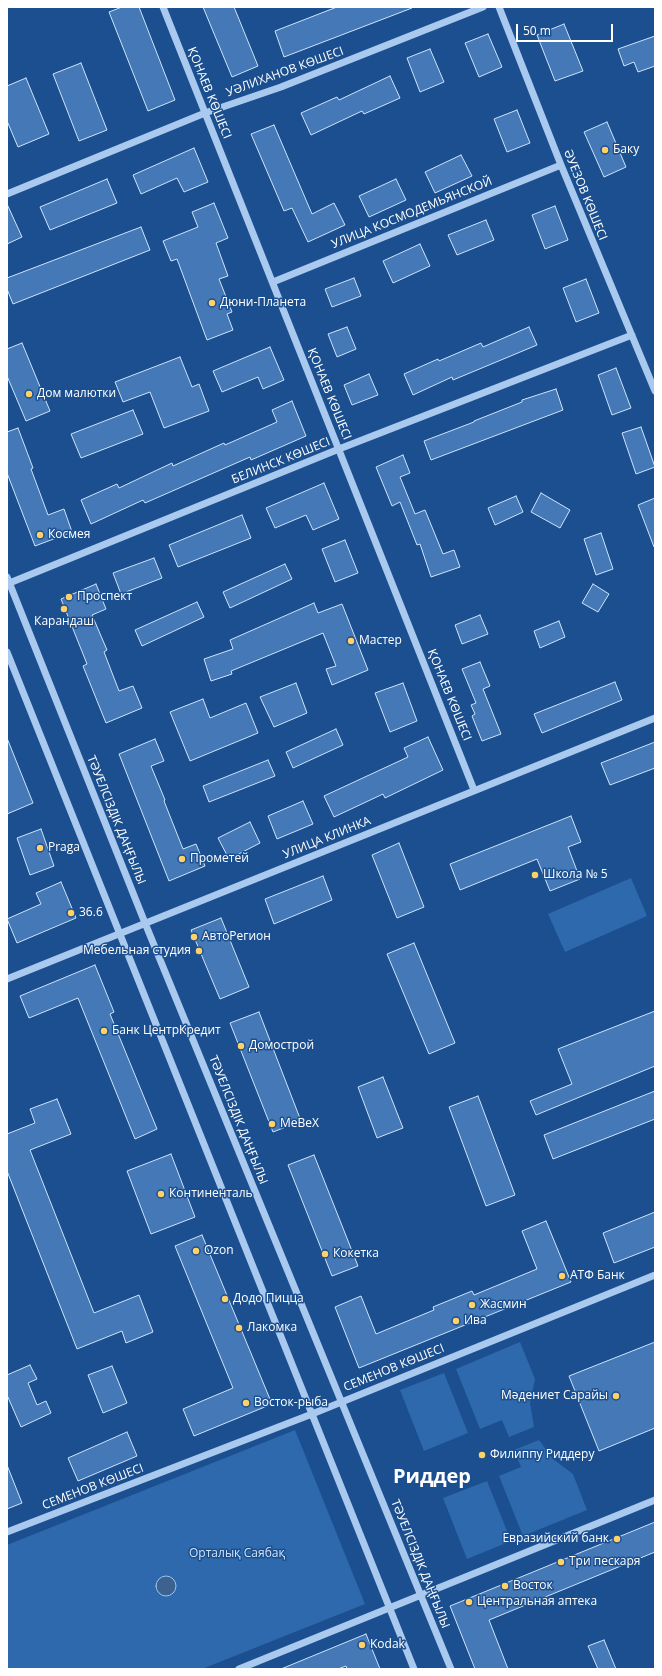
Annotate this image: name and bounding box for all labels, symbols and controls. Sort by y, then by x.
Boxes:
scale bar [518,16,615,42]
text: 50 m [523,22,551,39]
street label: УӘЛИХАНОВ КӨШЕСІ [224,44,346,100]
street label: ҚОНАЕВ КӨШЕСІ [184,45,234,141]
place label: Баку [613,143,639,157]
marker: Баку [600,145,610,155]
street label: ӘУЕЗОВ КӨШЕСІ [560,147,610,243]
street label: УЛИЦА КОСМОДЕМЬЯНСКОЙ [330,174,494,252]
place label: Дюни-Планета [220,296,306,310]
marker: Дюни-Планета [207,298,217,308]
street label: ҚОНАЕВ КӨШЕСІ [304,346,354,442]
place label: Дом малютки [37,387,116,401]
marker: Дом малютки [24,389,34,399]
street label: БЕЛИНСК КӨШЕСІ [230,435,332,487]
place label: Космея [48,528,90,542]
marker: Космея [35,530,45,540]
place label: Проспект [77,590,132,604]
marker: Проспект [64,592,74,602]
marker: Карандаш [59,604,69,614]
place label: Карандаш [34,615,94,629]
place label: Мастер [359,634,402,648]
marker: Мастер [346,636,356,646]
street label: ҚОНАЕВ КӨШЕСІ [424,647,474,743]
street label: ТӘУЕЛСІЗДІК ДАҢҒЫЛЫ [84,753,148,887]
street label: УЛИЦА КЛИНКА [281,814,373,862]
place label: Praga [48,841,80,855]
marker: Praga [35,843,45,853]
place label: Прометей [190,852,249,866]
marker: Прометей [177,854,187,864]
place label: Школа № 5 [543,868,608,882]
marker: Школа № 5 [530,870,540,880]
place label: 36.6 [79,906,103,920]
marker: 36.6 [66,908,76,918]
place label: АвтоРегион [202,930,271,944]
marker: АвтоРегион [189,932,199,942]
place label: Мебельная студия [83,944,191,958]
marker: Мебельная студия [194,946,204,956]
place label: Банк ЦентрКредит [112,1024,221,1038]
marker: Банк ЦентрКредит [99,1026,109,1036]
place label: Домострой [249,1039,314,1053]
marker: Домострой [236,1041,246,1051]
street label: ТӘУЕЛСІЗДІК ДАҢҒЫЛЫ [206,1053,270,1187]
place label: MeBeX [280,1117,319,1131]
marker: MeBeX [267,1119,277,1129]
place label: Континенталь [169,1187,253,1201]
marker: Континенталь [156,1189,166,1199]
place label: Ozon [204,1244,234,1258]
marker: Ozon [191,1246,201,1256]
place label: Кокетка [333,1247,379,1261]
marker: Кокетка [320,1249,330,1259]
place label: АТФ Банк [570,1269,625,1283]
marker: АТФ Банк [557,1271,567,1281]
place label: Додо Пицца [233,1292,304,1306]
marker: Додо Пицца [220,1294,230,1304]
place label: Жасмин [480,1298,527,1312]
marker: Жасмин [467,1300,477,1310]
place label: Ива [464,1314,487,1328]
marker: Ива [451,1316,461,1326]
place label: Лакомка [247,1321,297,1335]
marker: Лакомка [234,1323,244,1333]
street label: СЕМЕНОВ КӨШЕСІ [342,1341,446,1395]
place label: Мәдениет Сарайы [501,1389,608,1403]
marker: Мәдениет Сарайы [611,1391,621,1401]
place label: Восток-рыба [254,1396,328,1410]
marker: Восток-рыба [241,1398,251,1408]
place label: Филиппу Риддеру [490,1448,594,1462]
marker: Филиппу Риддеру [477,1450,487,1460]
street label: СЕМЕНОВ КӨШЕСІ [40,1461,146,1513]
district label: Риддер [393,1465,471,1489]
street label: ТӘУЕЛСІЗДІК ДАҢҒЫЛЫ [388,1497,452,1631]
place label: Евразийский банк [502,1532,609,1546]
marker: Евразийский банк [612,1534,622,1544]
park label: Орталық Саябақ [189,1547,285,1561]
place label: Три пескаря [569,1555,640,1569]
marker: Три пескаря [556,1557,566,1567]
place label: Восток [513,1579,553,1593]
marker: Восток [500,1581,510,1591]
place label: Центральная аптека [477,1595,597,1609]
marker: Центральная аптека [464,1597,474,1607]
place label: Kodak [370,1638,405,1652]
marker: Kodak [357,1640,367,1650]

